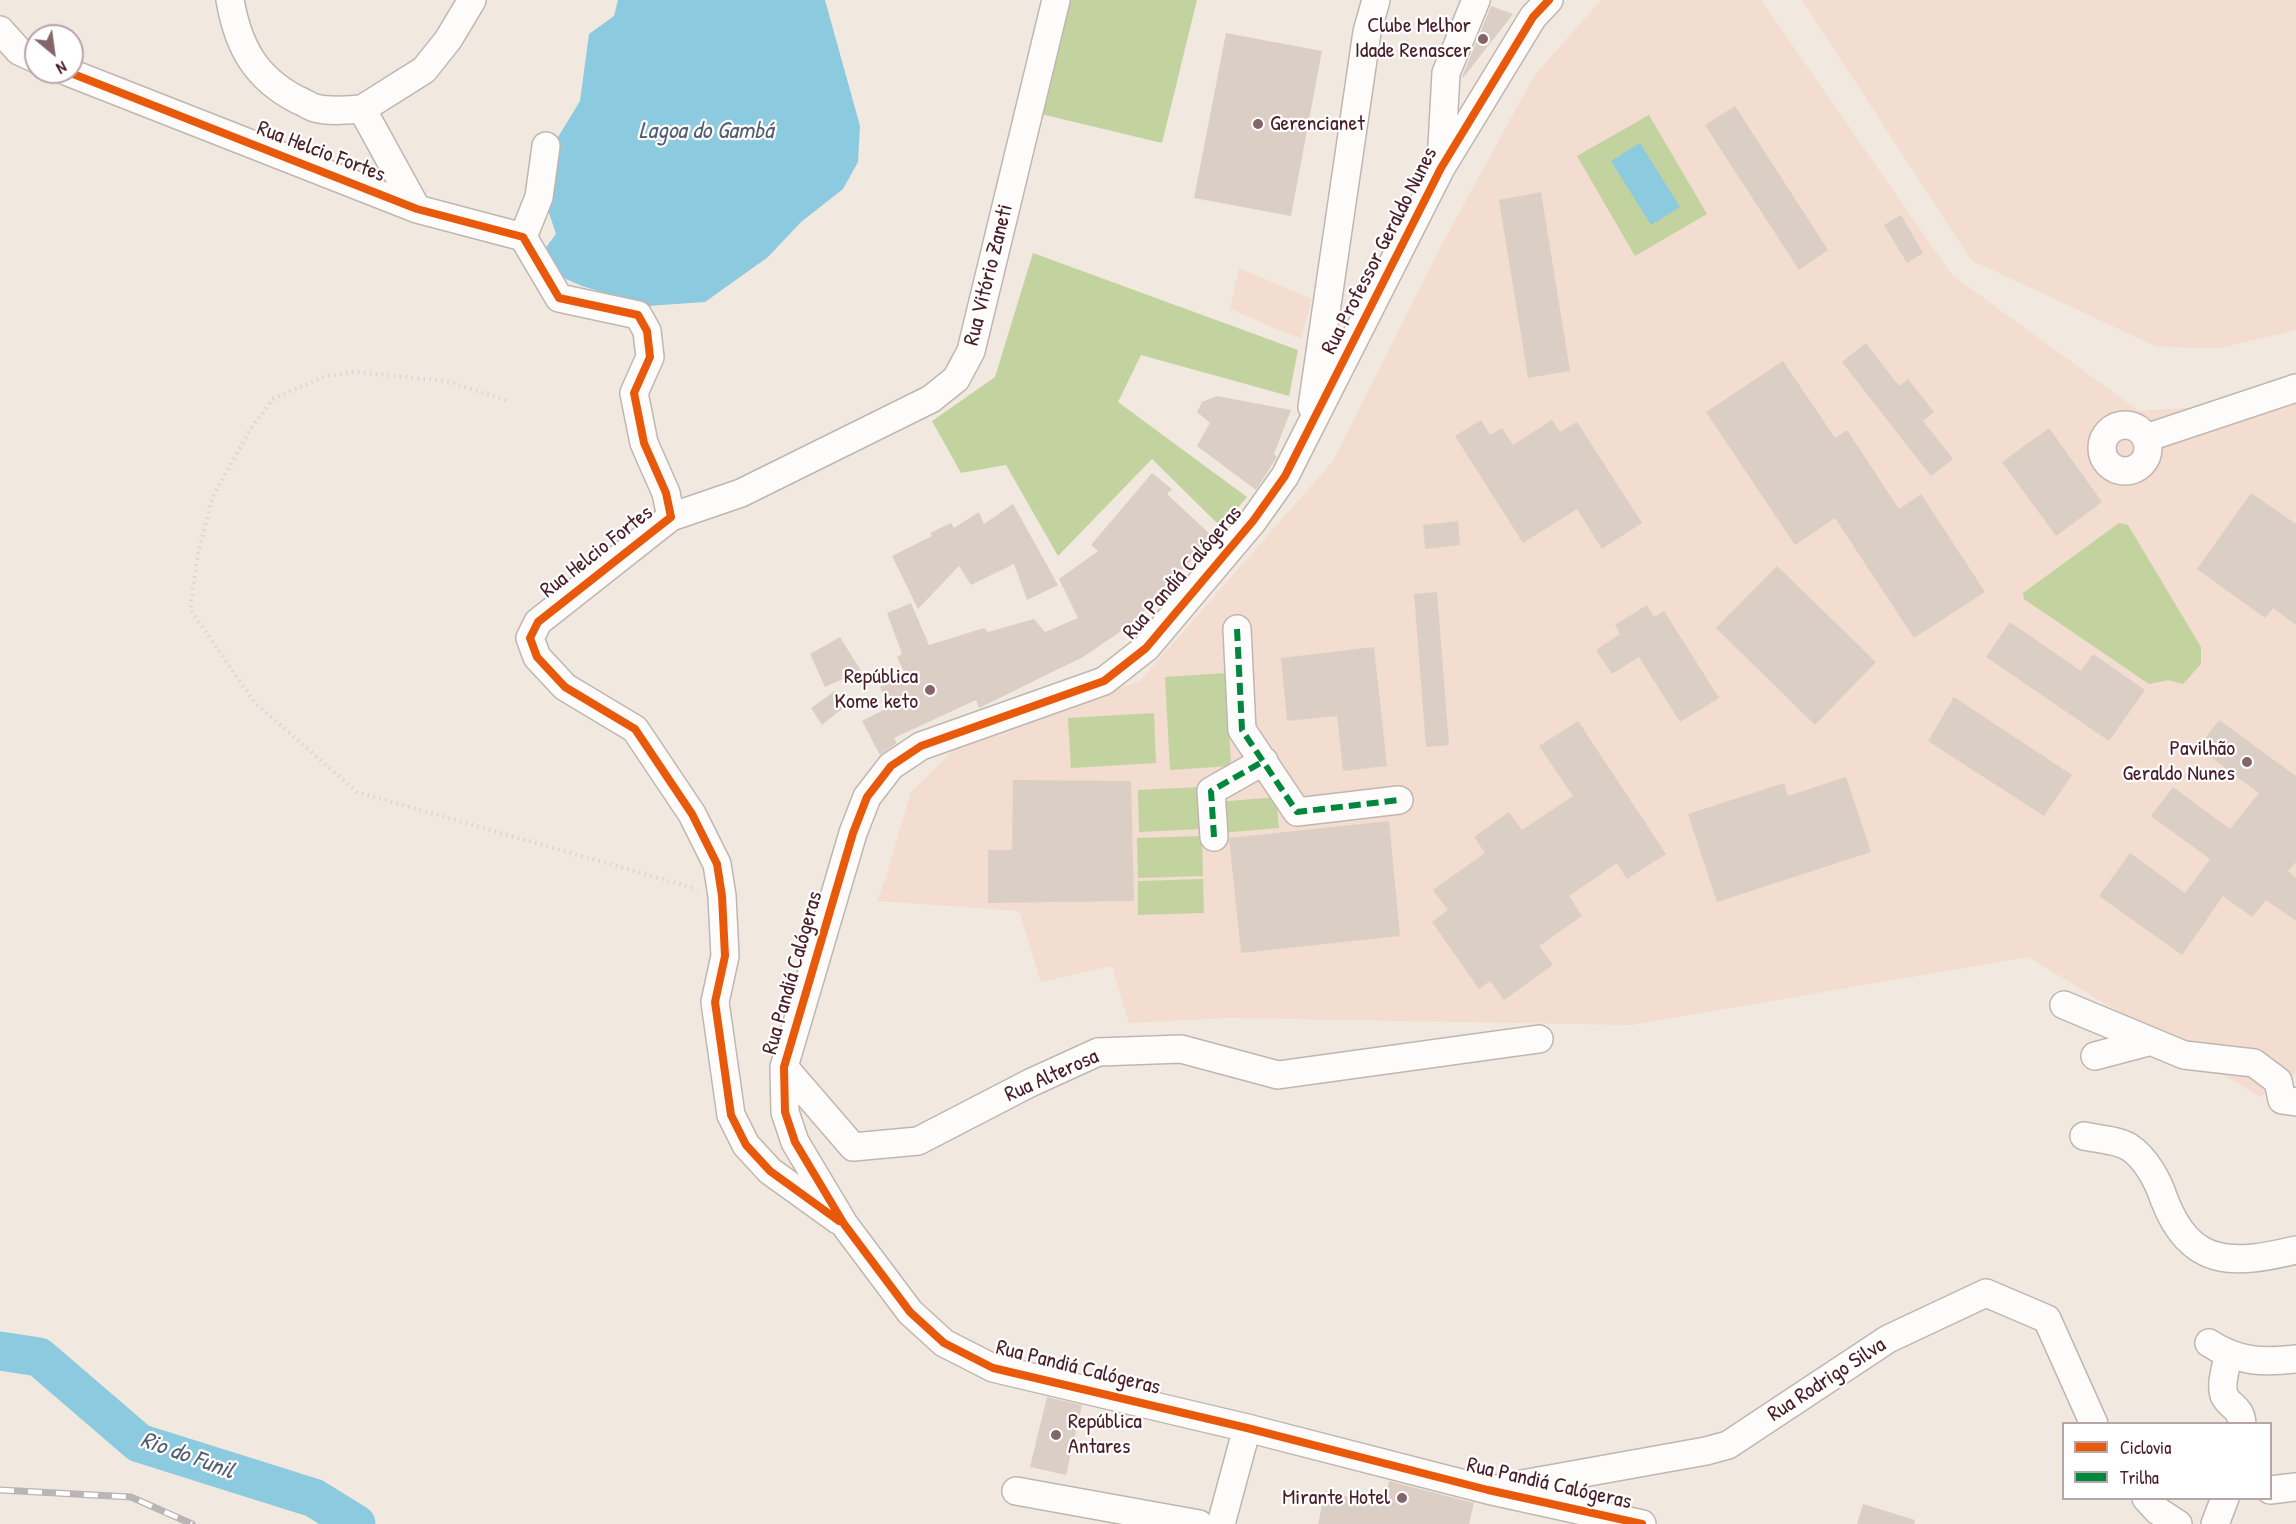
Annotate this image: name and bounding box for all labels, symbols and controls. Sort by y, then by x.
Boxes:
place label: Clube Melhor Idade Renascer [1355,13,1471,64]
north arrow [24,24,84,84]
marker: Clube Melhor Idade Renascer [1476,32,1490,46]
text: N [53,56,71,80]
place label: Gerencianet [1270,111,1365,137]
street label: Rua Helcio Fortes [253,115,389,189]
marker: Gerencianet [1251,117,1265,131]
water label: Lagoa do Gambá [639,118,773,146]
street label: Rua Professor Geraldo Nunes [1316,143,1444,359]
street label: Rua Vitório Zaneti [959,202,1019,348]
street label: Rua Helcio Fortes [536,500,658,604]
street label: Rua Pandiá Calógeras [1118,501,1248,645]
place label: República Kome keto [835,664,918,716]
marker: República Kome keto [923,683,937,697]
place label: Pavilhão Geraldo Nunes [2123,736,2235,788]
marker: Pavilhão Geraldo Nunes [2240,755,2254,769]
street label: Rua Pandiá Calógeras [757,888,829,1058]
street label: Rua Alterosa [1001,1044,1103,1108]
street label: Rua Rodrigo Silva [1763,1332,1891,1428]
street label: Rua Pandiá Calógeras [993,1335,1163,1401]
place label: República Antares [1068,1409,1142,1460]
legend [2062,1422,2272,1500]
water label: Rio do Funil [136,1426,238,1486]
marker: República Antares [1049,1428,1063,1442]
text: Ciclovia [2120,1435,2171,1460]
street label: Rua Pandiá Calógeras [1464,1452,1634,1516]
text: Trilha [2120,1465,2159,1490]
place label: Mirante Hotel [1282,1485,1390,1511]
marker: Mirante Hotel [1395,1491,1409,1505]

